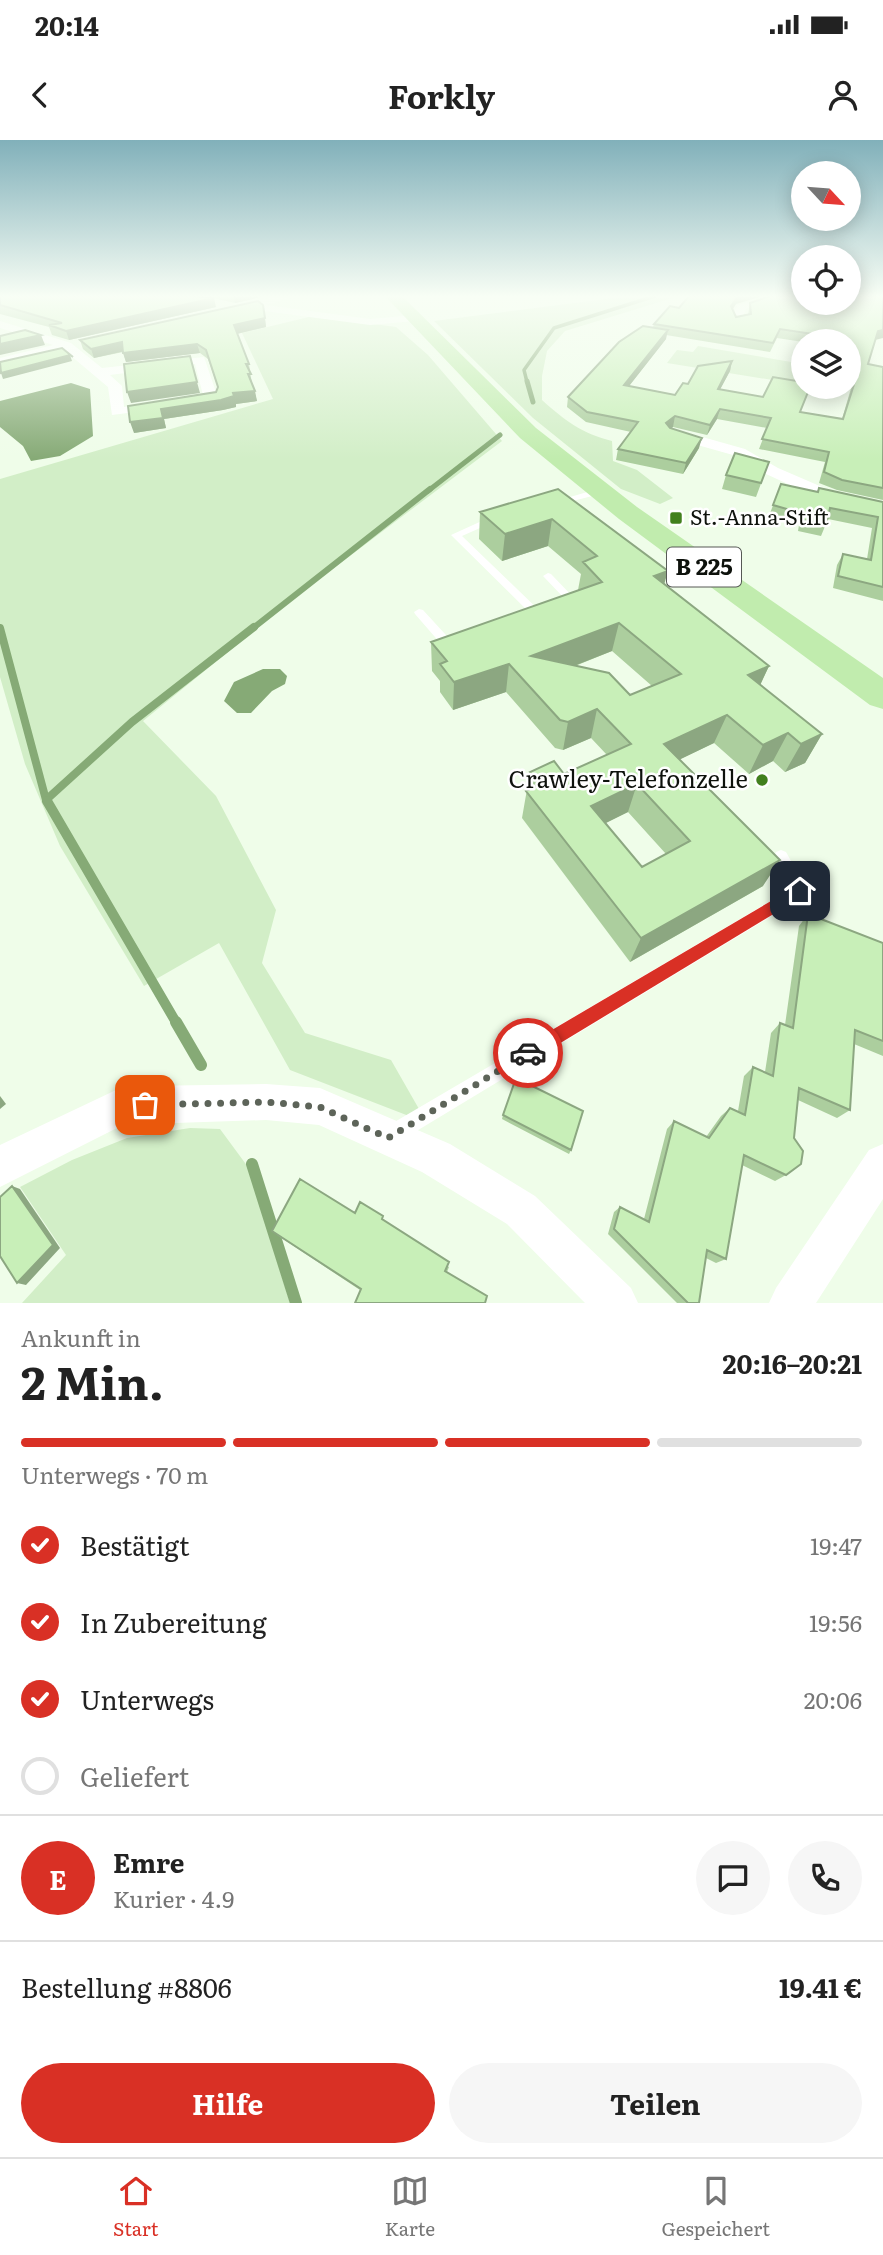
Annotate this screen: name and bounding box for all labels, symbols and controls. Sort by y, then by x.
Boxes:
text: 20:14 [35,5,99,44]
text: Forkly [388,71,495,119]
icon: back [21,76,59,114]
icon: person [824,76,862,114]
north arrow [791,161,861,231]
map controls [791,161,861,399]
button: locate [791,245,861,315]
button: layers [791,329,861,399]
place label: St.-Anna-Stift [690,500,829,531]
marker: St.-Anna-Stift [668,510,684,526]
road number: B 225 [667,548,741,586]
place label: Crawley-Telefonzelle [508,760,748,795]
marker: Crawley-Telefonzelle [754,772,770,788]
pin [770,861,830,921]
icon: home [781,872,819,910]
courier [493,1018,563,1088]
icon: car [509,1034,547,1072]
pin [115,1075,175,1135]
icon: bag [126,1086,164,1124]
text: Ankunft in [21,1320,141,1354]
text: 20:16–20:21 [722,1343,862,1382]
text: 2 Min. [21,1346,164,1414]
text: Unterwegs · 70 m [21,1457,208,1491]
text: Bestätigt [80,1525,189,1564]
icon: check [21,1526,59,1564]
text: 19:47 [810,1528,862,1562]
text: In Zubereitung [80,1602,267,1641]
icon: check [21,1603,59,1641]
text: 19:56 [809,1605,862,1639]
text: Unterwegs [80,1679,214,1718]
icon: check [21,1680,59,1718]
text: 20:06 [804,1682,862,1716]
text: Geliefert [80,1756,189,1795]
button: chat [696,1841,770,1915]
button: phone [788,1841,862,1915]
text: Emre [113,1842,184,1881]
text: E [49,1859,67,1898]
text: Kurier · 4.9 [113,1881,234,1915]
text: Bestellung #8806 [21,1967,232,2006]
text: 19.41 € [779,1967,862,2006]
button: Hilfe [21,2063,435,2143]
button: Teilen [449,2063,862,2143]
tab: Start [113,2172,158,2242]
tab: Karte [385,2172,435,2242]
tab: Gespeichert [661,2172,770,2242]

